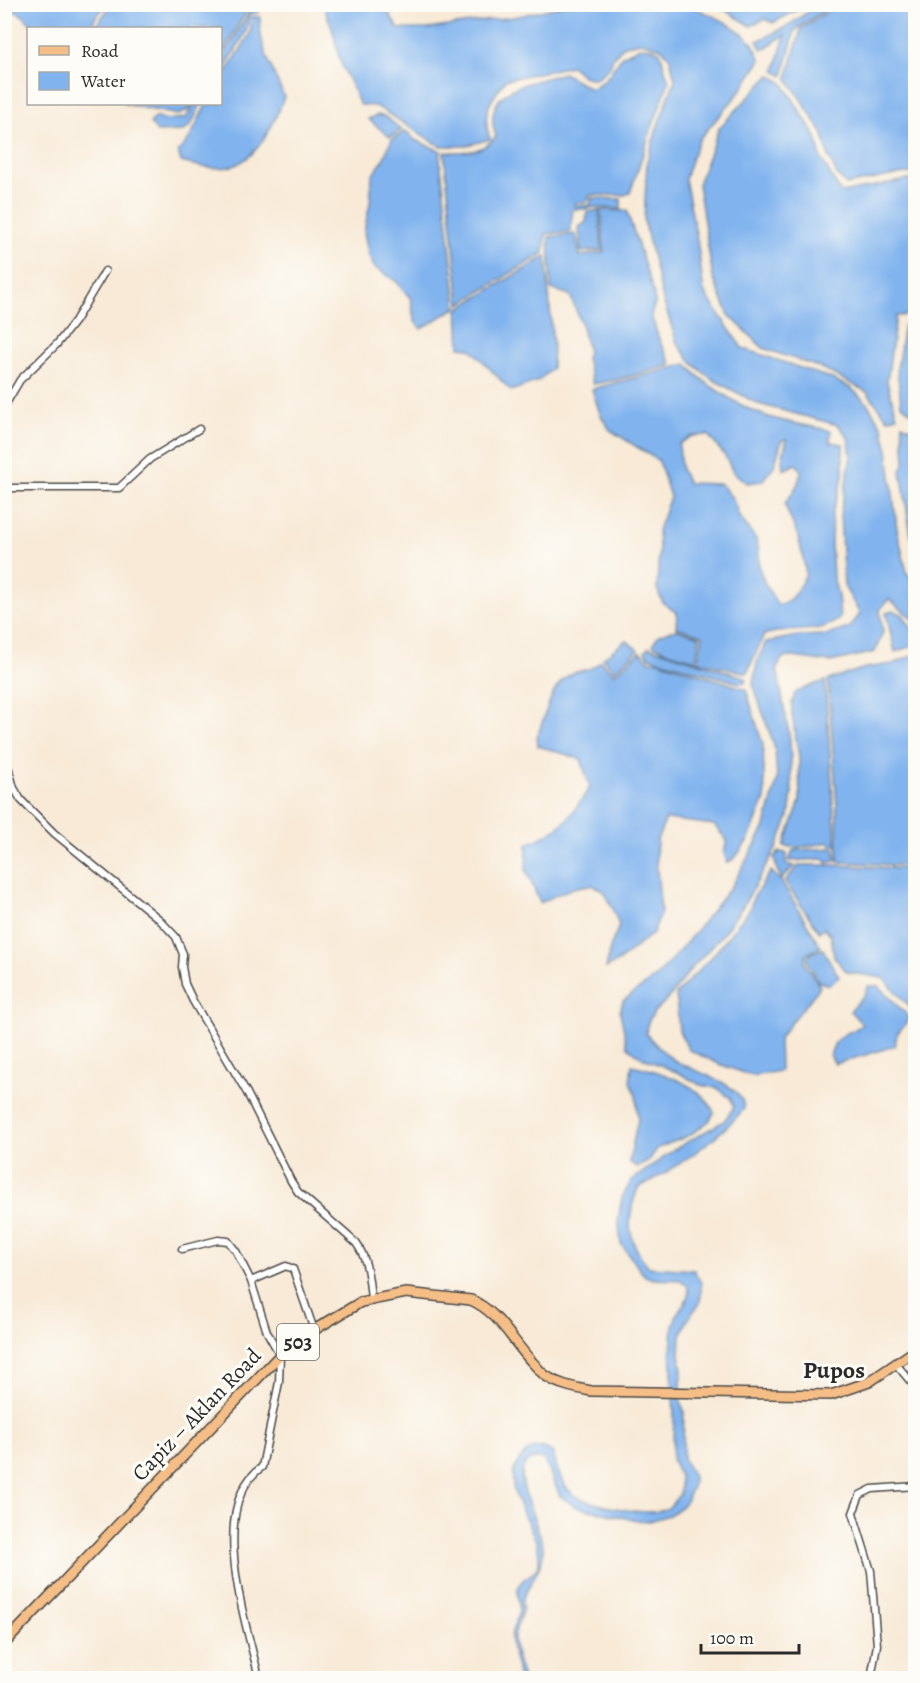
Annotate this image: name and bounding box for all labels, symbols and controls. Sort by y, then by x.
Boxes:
legend [27,27,222,105]
text: Road [81,39,119,63]
text: Water [80,69,126,93]
road number: 503 [277,1324,319,1360]
street label: Capiz – Aklan Road [125,1341,268,1488]
district label: Pupos [803,1354,865,1386]
scale bar [701,1617,798,1655]
text: 100 m [710,1626,754,1650]

